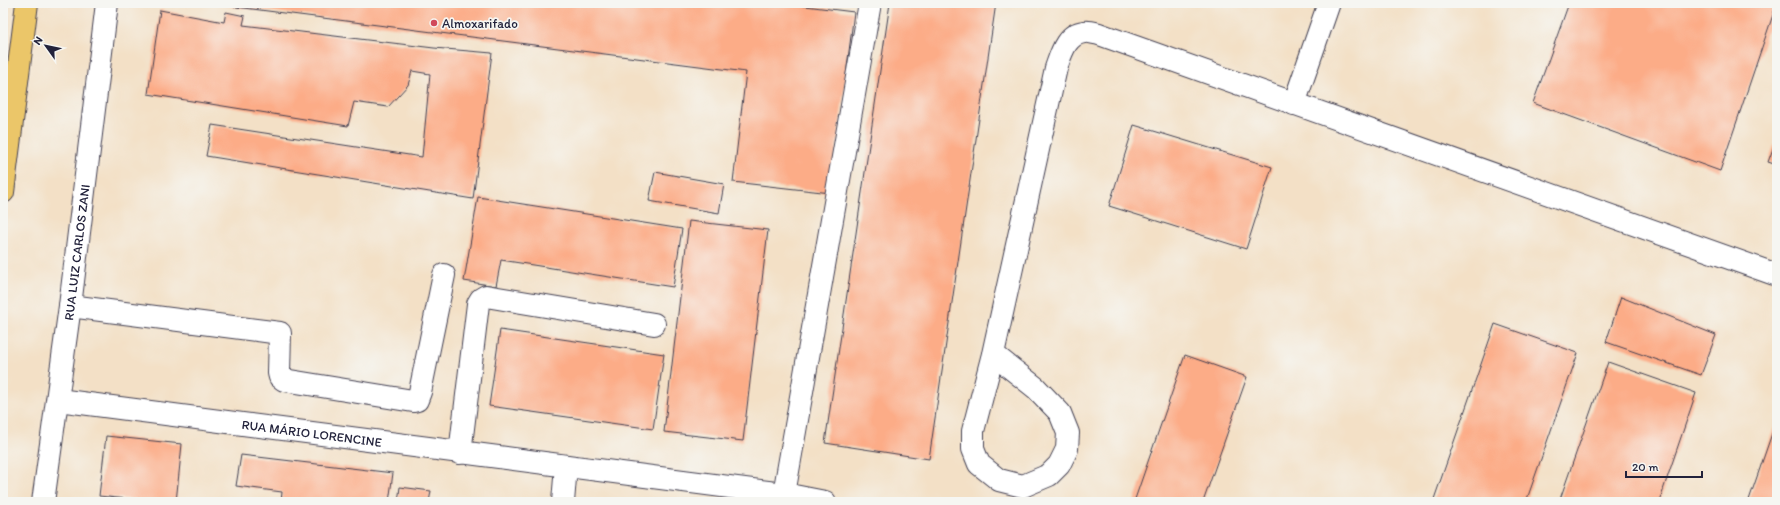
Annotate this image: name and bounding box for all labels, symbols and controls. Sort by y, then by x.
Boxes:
place label: Almoxarifado [442,16,518,31]
marker: Almoxarifado [429,18,439,28]
north arrow [26,26,66,66]
text: N [31,34,46,47]
street label: RUA LUIZ CARLOS ZANI [61,183,92,321]
street label: RUA MÁRIO LORENCINE [241,416,383,449]
scale bar [1626,453,1702,479]
text: 20 m [1632,460,1659,474]

